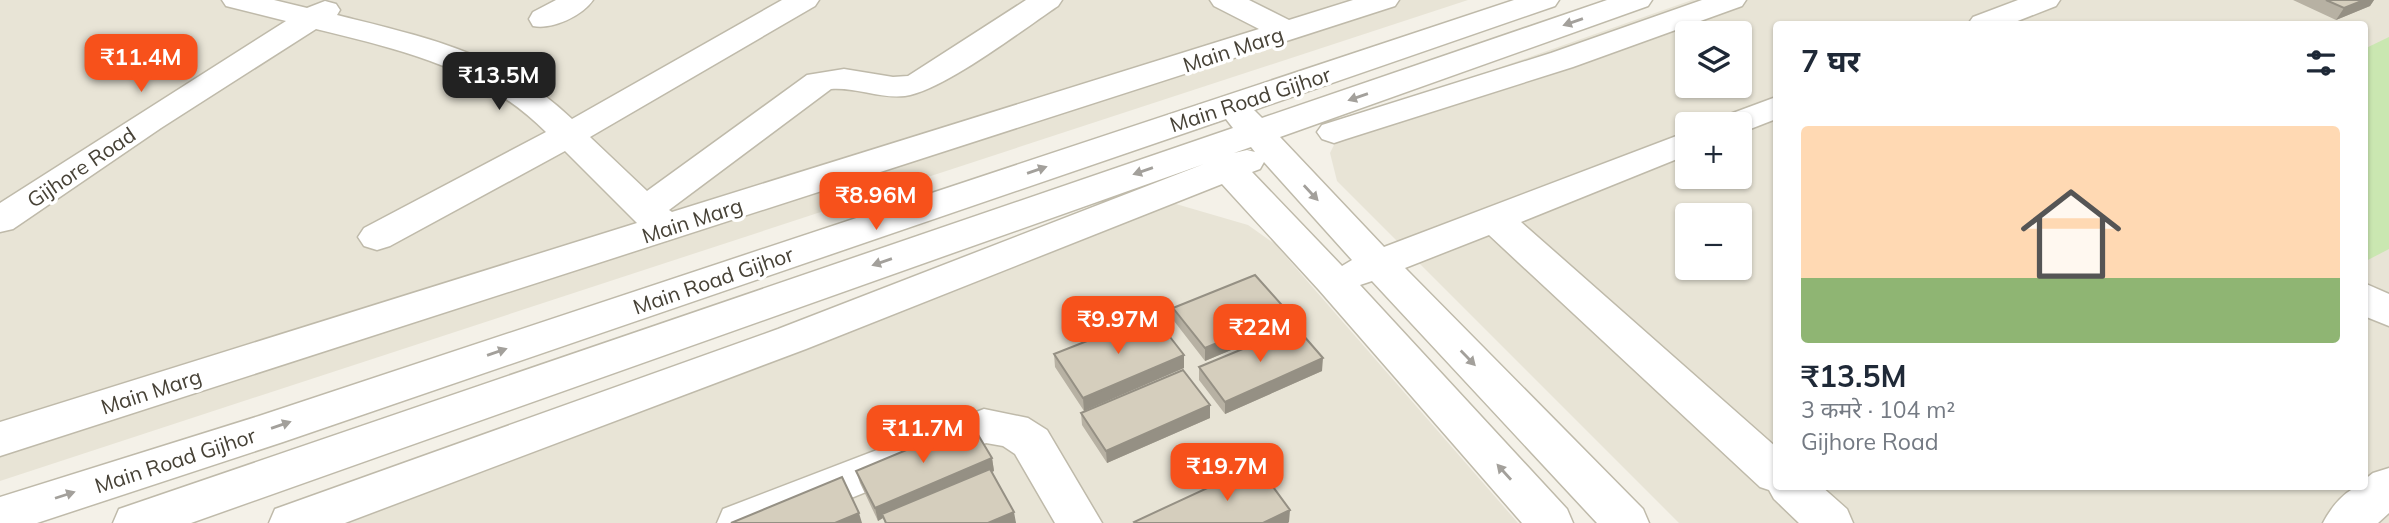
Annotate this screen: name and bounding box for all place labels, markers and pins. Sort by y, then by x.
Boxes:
pin: ₹11.4M [84,34,198,94]
pin: ₹13.5M [442,52,556,112]
pin: ₹8.96M [819,173,933,232]
pin: ₹9.97M [1061,296,1175,356]
pin: ₹22M [1219,304,1301,364]
pin: ₹11.7M [866,406,980,465]
pin: ₹19.7M [1170,444,1284,503]

